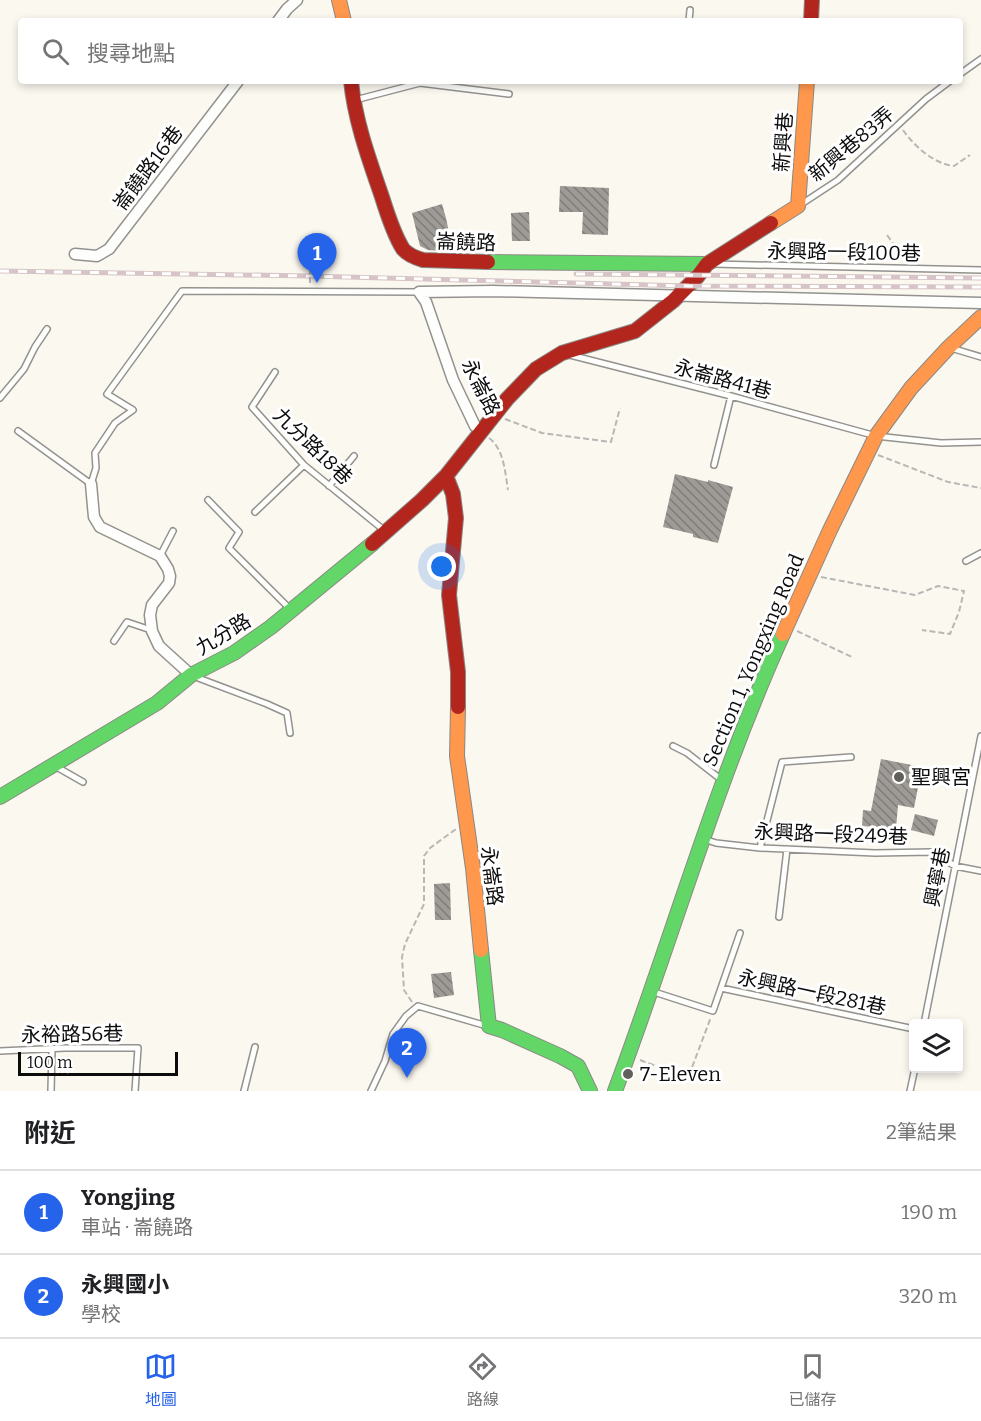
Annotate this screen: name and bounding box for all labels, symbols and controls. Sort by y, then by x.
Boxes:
search box [18,18,963,84]
icon: search [39,35,72,68]
text: 搜尋地點 [87,40,175,67]
street label: 新興巷83弄 [804,102,898,186]
street label: 新興巷 [769,111,797,173]
street label: 崙饒路16巷 [108,121,188,215]
street label: 崙饒路 [436,229,496,255]
pin: 1 [298,234,336,283]
street label: 永興路一段100巷 [767,239,921,265]
street label: 永崙路41巷 [672,354,774,404]
street label: 永崙路 [457,355,505,419]
street label: 九分路18巷 [269,403,357,489]
street label: Section 1, Yongxing Road [697,550,809,770]
your location [427,552,456,581]
street label: 九分路 [191,608,255,660]
place label: 聖興宮 [911,765,971,789]
marker: 聖興宮 [892,770,906,784]
street label: 永興路一段249巷 [753,819,909,849]
street label: 永崙路 [476,845,508,907]
street label: 興寧巷 [919,845,955,909]
street label: 永興路一段281巷 [736,965,888,1019]
map controls [909,1019,963,1073]
button: layers [909,1019,963,1073]
street label: 永裕路56巷 [21,1021,123,1047]
pin: 2 [388,1028,426,1078]
scale bar [18,1049,178,1076]
text: 100 m [27,1053,72,1072]
place label: 7-Eleven [640,1062,721,1086]
marker: 7-Eleven [621,1067,635,1081]
text: 附近 [24,1118,76,1149]
text: 2筆結果 [886,1120,957,1144]
text: Yongjing [81,1184,175,1211]
text: 1 [39,1200,48,1224]
text: 190 m [901,1200,957,1224]
text: 車站 · 崙饒路 [81,1215,193,1239]
text: 永興國小 [81,1271,169,1298]
text: 2 [38,1284,49,1308]
text: 320 m [899,1284,957,1308]
text: 學校 [81,1302,121,1326]
tab: 地圖 [144,1350,177,1410]
tab: 路線 [466,1350,499,1410]
tab: 已儲存 [788,1350,836,1410]

